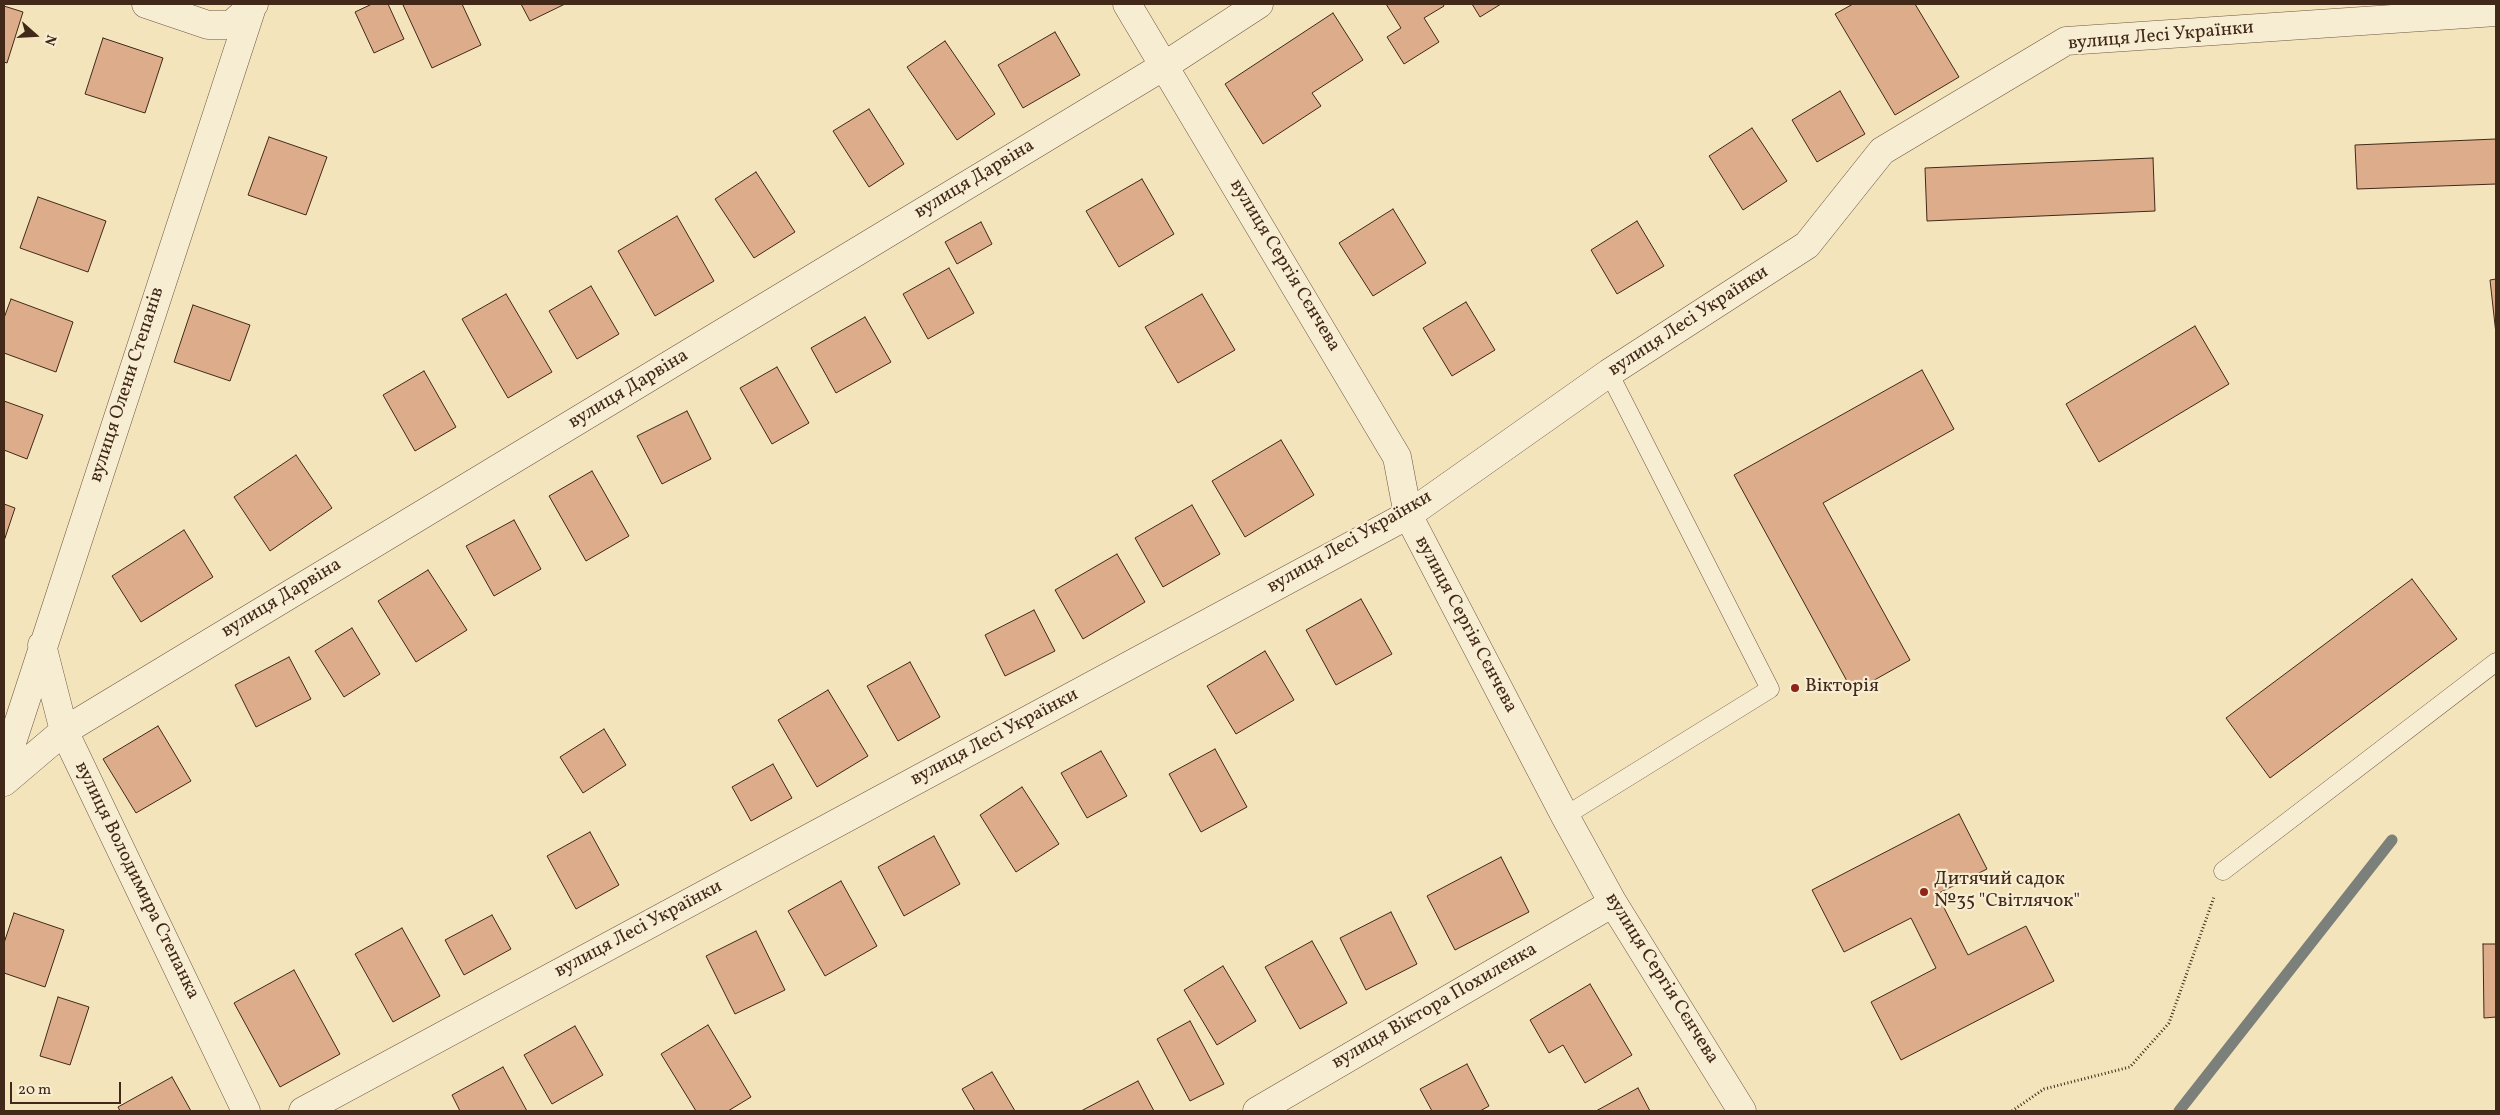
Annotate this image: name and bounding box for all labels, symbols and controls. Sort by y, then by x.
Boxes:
north arrow [10,10,60,60]
street label: вулиця Лесі Українки [2067,18,2255,56]
text: N [39,32,60,48]
street label: вулиця Дарвіна [911,135,1039,225]
street label: вулиця Сергія Сєнчева [1224,176,1344,356]
street label: вулиця Лесі Українки [1605,262,1773,382]
street label: вулиця Олени Степанів [86,285,170,485]
street label: вулиця Дарвіна [565,345,693,435]
street label: вулиця Лесі Українки [1264,487,1436,599]
street label: вулиця Сергія Сєнчева [1409,533,1521,717]
street label: вулиця Дарвіна [218,554,346,644]
place label: Вікторія [1805,677,1879,699]
marker: Вікторія [1789,682,1801,694]
street label: вулиця Лесі Українки [907,684,1083,792]
street label: вулиця Володимира Степанка [68,759,204,1003]
place label: Дитячий садок №35 "Світлячок" [1934,870,2080,914]
street label: вулиця Лесі Українки [551,876,727,984]
marker: Дитячий садок №35 "Світлячок" [1918,886,1930,898]
street label: вулиця Сергія Сєнчева [1599,889,1723,1069]
street label: вулиця Віктора Похиленка [1328,939,1542,1075]
scale bar [12,1072,124,1104]
text: 20 m [18,1080,51,1101]

